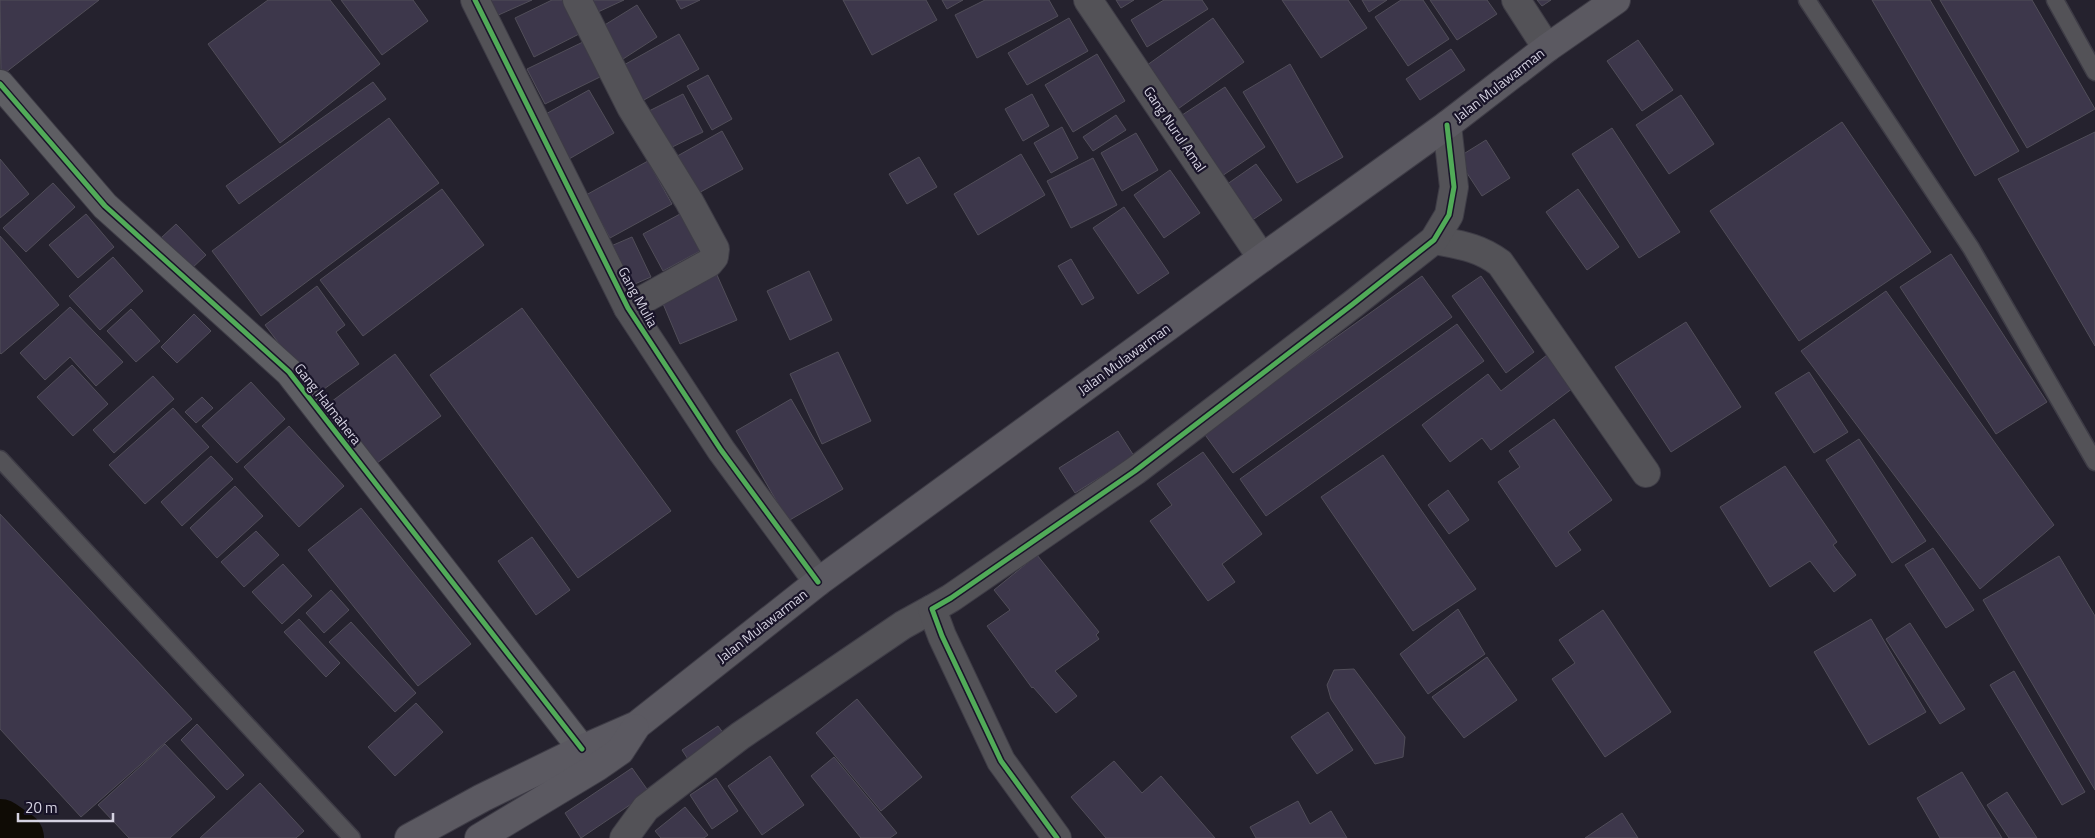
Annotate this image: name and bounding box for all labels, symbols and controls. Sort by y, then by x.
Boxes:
street label: Jalan Mulawarman [1449,42,1549,127]
street label: Gang Nurul Amal [1139,82,1212,176]
street label: Gang Mulia [613,263,664,331]
street label: Jalan Mulawarman [1073,318,1174,399]
street label: Gang Halmahera [290,358,367,449]
street label: Jalan Mulawarman [712,583,812,668]
scale bar [18,790,112,822]
text: 20 m [25,796,58,819]

